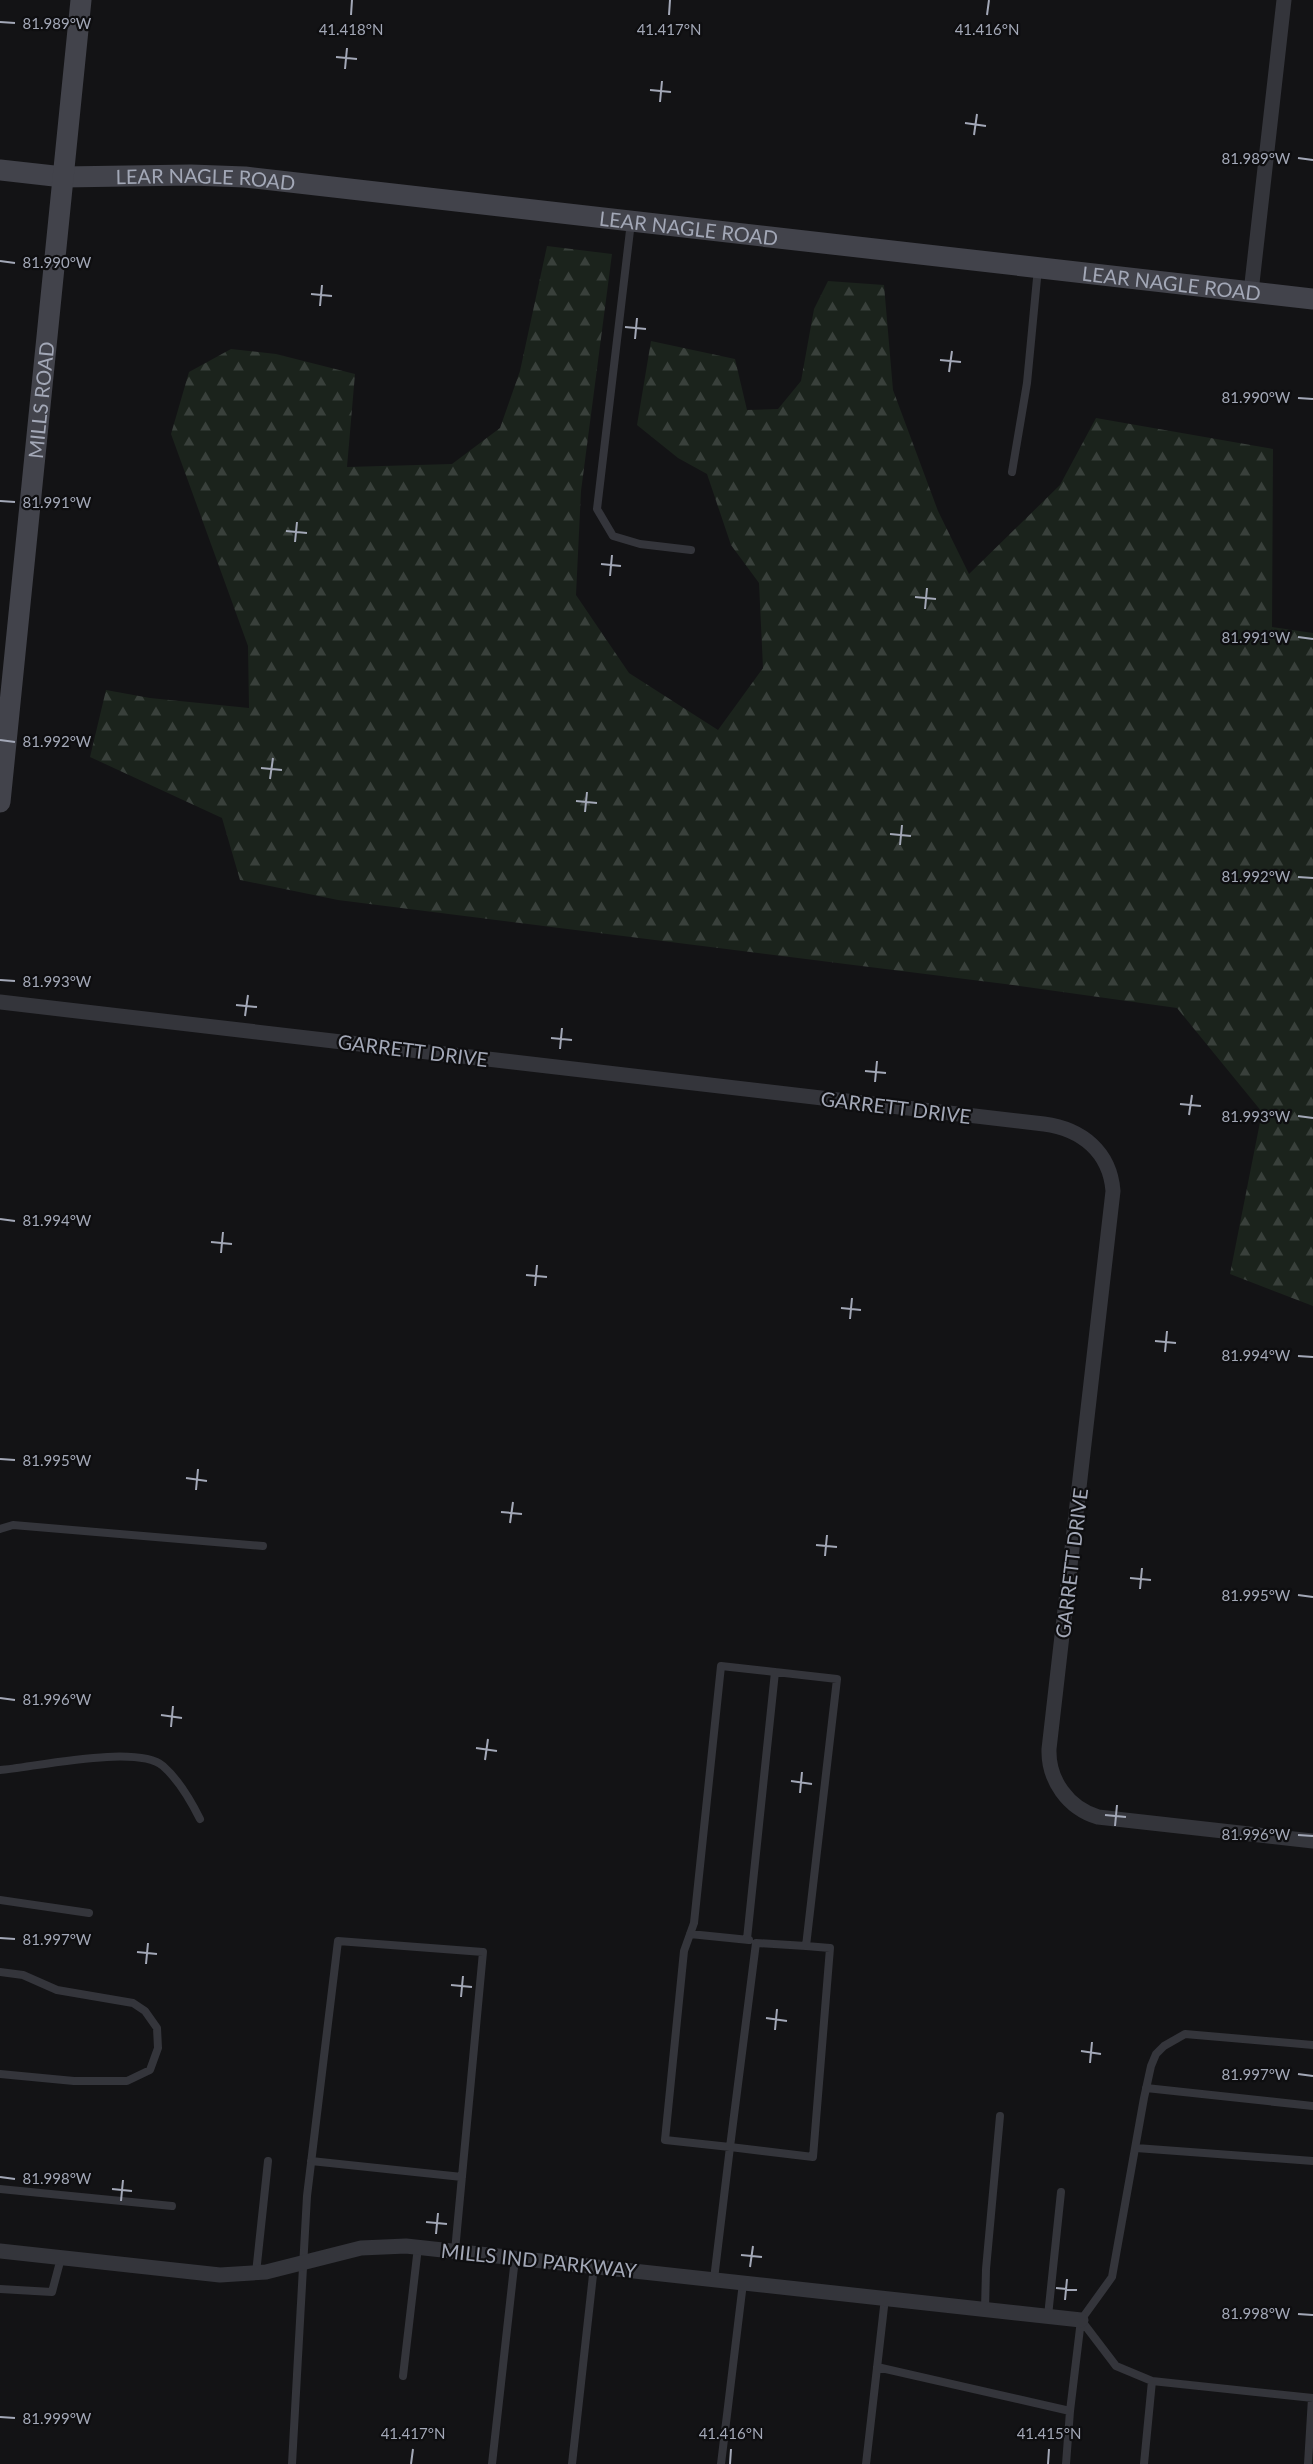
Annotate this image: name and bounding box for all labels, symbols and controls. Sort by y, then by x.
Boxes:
text: 81.989°W [23,14,92,32]
text: 41.418°N [319,20,383,38]
text: 41.417°N [637,20,701,38]
text: 41.416°N [955,20,1019,38]
text: 81.989°W [1222,149,1291,167]
street label: LEAR NAGLE ROAD [115,163,297,195]
street label: LEAR NAGLE ROAD [598,206,779,250]
text: 81.990°W [23,253,92,271]
street label: LEAR NAGLE ROAD [1081,261,1262,305]
street label: MILLS ROAD [23,340,58,460]
text: 81.990°W [1222,388,1291,406]
text: 81.991°W [23,493,92,511]
text: 81.991°W [1222,628,1291,646]
text: 81.992°W [23,732,92,750]
text: 81.992°W [1222,867,1291,885]
text: 81.993°W [23,972,92,990]
street label: GARRETT DRIVE [336,1029,490,1071]
street label: GARRETT DRIVE [819,1086,973,1128]
text: 81.993°W [1222,1107,1291,1125]
text: 81.994°W [23,1211,92,1229]
text: 81.994°W [1222,1346,1291,1364]
text: 81.995°W [23,1451,92,1469]
street label: GARRETT DRIVE [1050,1486,1092,1640]
text: 81.995°W [1222,1586,1291,1604]
text: 81.996°W [23,1690,92,1708]
text: 81.996°W [1222,1825,1291,1843]
text: 81.997°W [23,1930,92,1948]
text: 81.997°W [1222,2065,1291,2083]
text: 81.998°W [23,2169,92,2187]
street label: MILLS IND PARKWAY [440,2238,639,2282]
text: 81.998°W [1222,2304,1291,2322]
text: 81.999°W [23,2409,92,2427]
text: 41.417°N [381,2424,445,2442]
text: 41.416°N [699,2424,763,2442]
text: 41.415°N [1017,2424,1081,2442]

